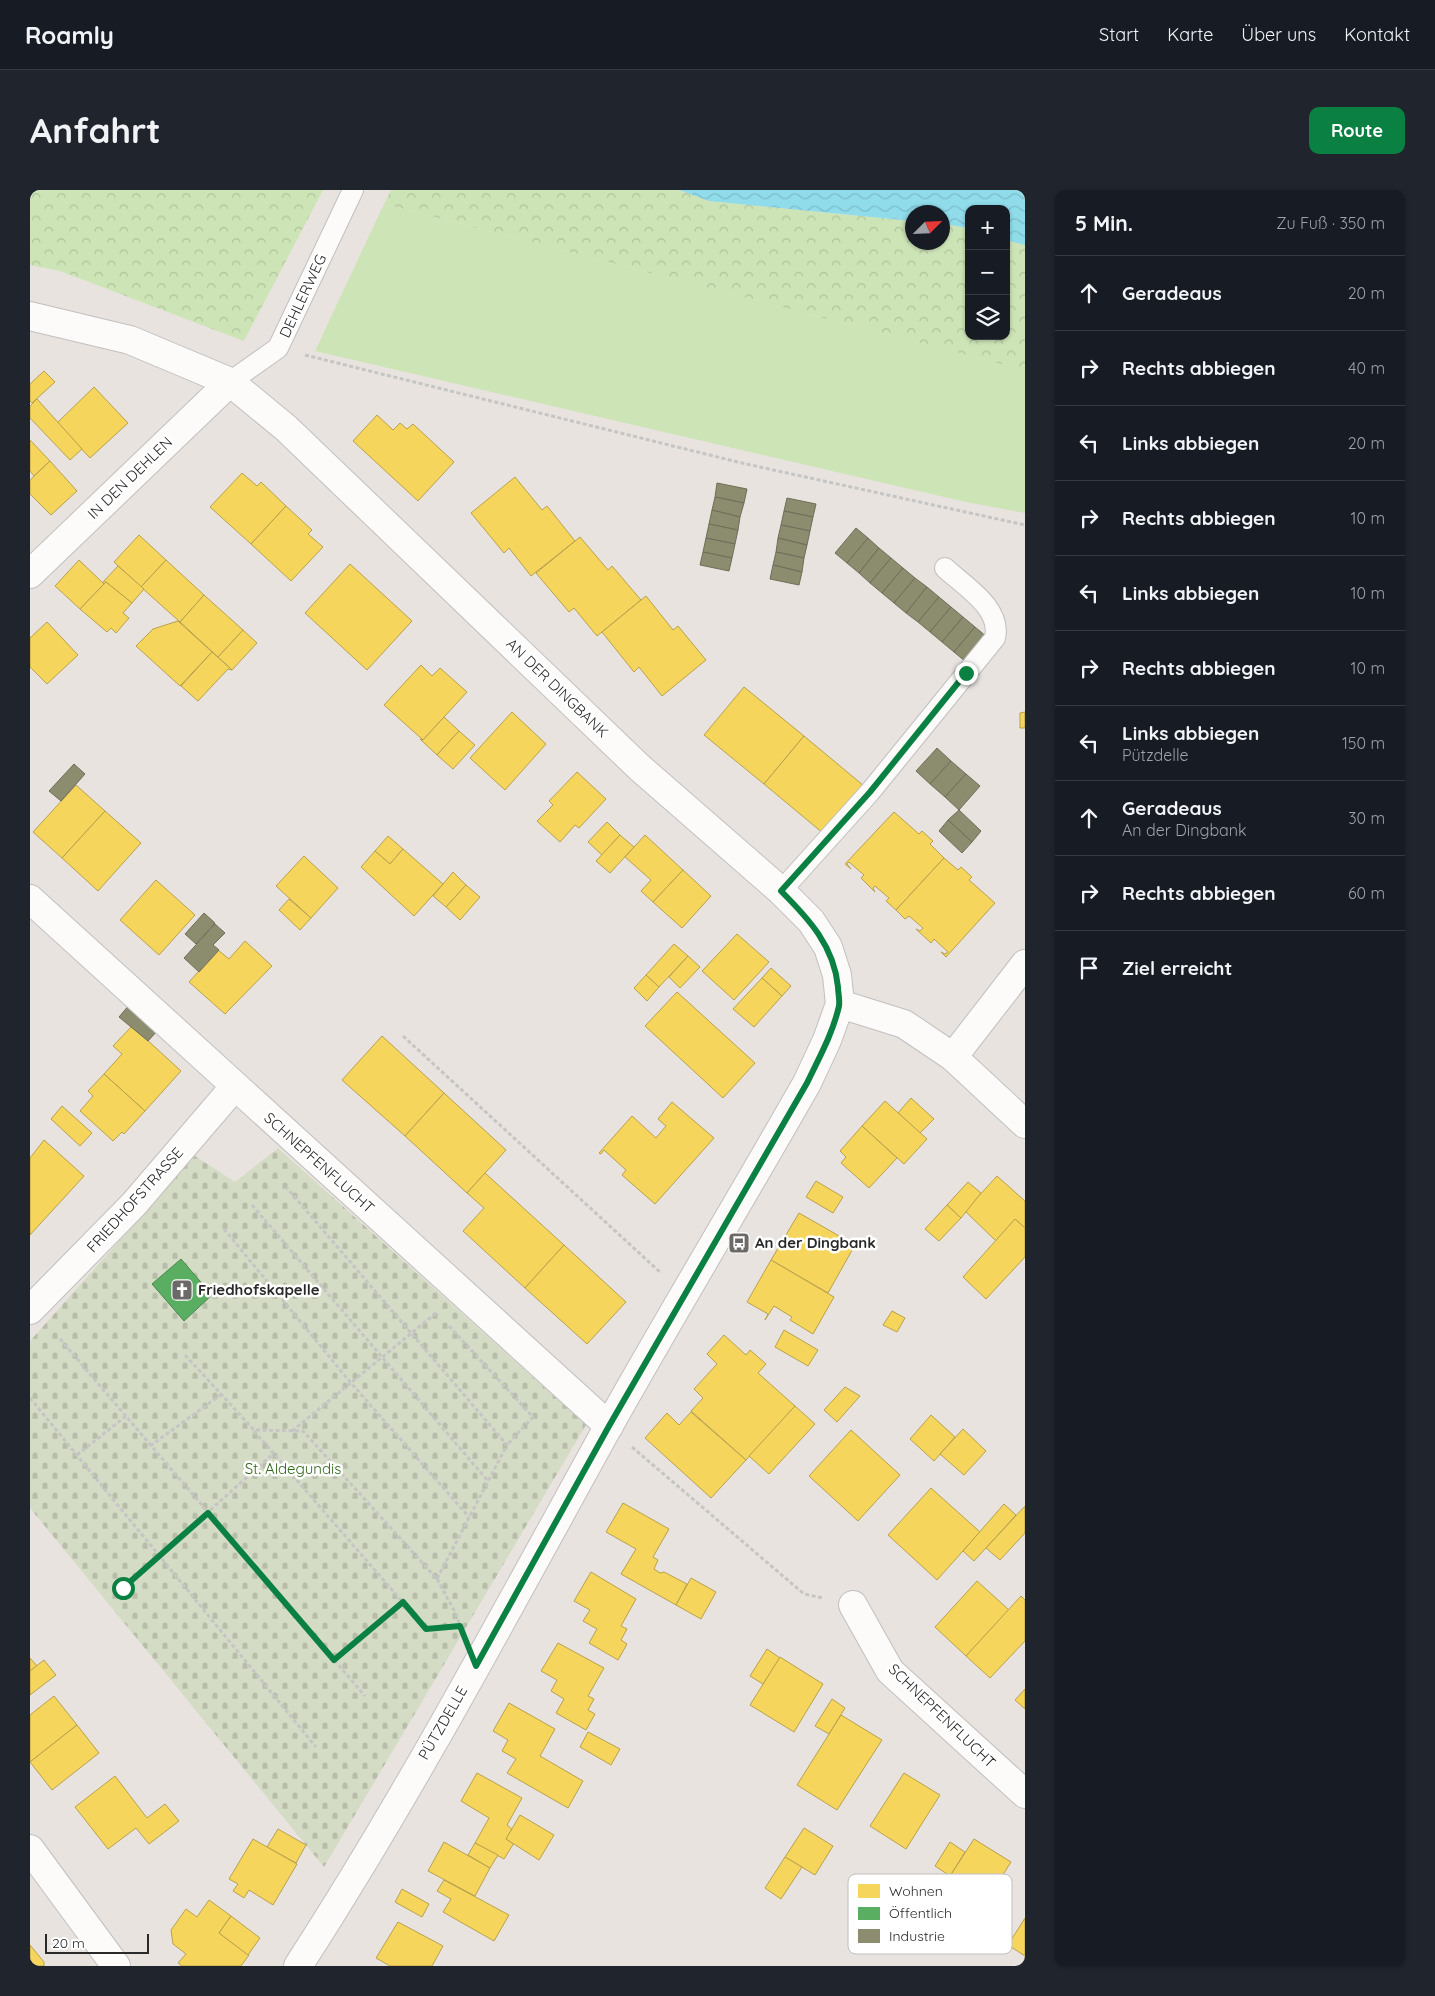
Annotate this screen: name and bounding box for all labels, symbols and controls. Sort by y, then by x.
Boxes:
text: Roamly [25,20,114,50]
text: Start [1099,23,1139,46]
text: Karte [1167,23,1213,46]
text: Über uns [1241,23,1316,46]
text: Kontakt [1344,23,1410,46]
button: Route [1309,107,1405,154]
text: Anfahrt [30,108,161,152]
north arrow [905,205,950,250]
map controls [965,205,1010,340]
button: + [965,205,1010,250]
text: 5 Min. [1075,210,1133,236]
text: Zu Fuß · 350 m [1276,213,1385,233]
button: − [965,250,1010,295]
street label: DEHLERWEG [275,251,330,341]
icon: ahead [1075,279,1103,307]
text: Geradeaus [1122,281,1222,305]
text: 20 m [1348,283,1385,303]
button: layers [965,295,1010,340]
icon: right [1075,354,1103,382]
text: Rechts abbiegen [1122,356,1275,380]
text: 40 m [1348,358,1385,378]
icon: left [1075,429,1103,457]
text: Links abbiegen [1122,431,1259,455]
street label: IN DEN DEHLEN [83,432,176,523]
text: 20 m [1348,433,1385,453]
icon: right [1075,504,1103,532]
text: Rechts abbiegen [1122,506,1275,530]
text: 10 m [1351,508,1385,528]
icon: left [1075,579,1103,607]
text: Links abbiegen [1122,581,1259,605]
text: 10 m [1351,583,1385,603]
street label: AN DER DINGBANK [502,634,612,741]
icon: right [1075,654,1103,682]
text: Rechts abbiegen [1122,656,1275,680]
text: 10 m [1351,658,1385,678]
route end [955,662,978,685]
text: Links abbiegen [1122,721,1259,745]
icon: left [1075,729,1103,757]
text: 150 m [1342,733,1385,753]
text: Pützdelle [1122,745,1188,765]
text: Geradeaus [1122,796,1222,820]
icon: ahead [1075,804,1103,832]
text: 30 m [1348,808,1385,828]
text: An der Dingbank [1122,820,1247,840]
icon: right [1075,879,1103,907]
text: Rechts abbiegen [1122,881,1275,905]
text: 60 m [1348,883,1385,903]
icon: arrive [1075,954,1103,982]
text: Ziel erreicht [1122,956,1232,980]
street label: SCHNEPFENFLUCHT [260,1108,378,1217]
street label: FRIEDHOFSTRASSE [82,1143,187,1256]
bus stop icon: An der Dingbank [727,1231,751,1255]
place label: An der Dingbank [755,1233,876,1252]
church icon: Friedhofskapelle [170,1278,194,1302]
place label: Friedhofskapelle [198,1280,320,1299]
park label: St. Aldegundis [245,1459,341,1478]
route start [112,1577,135,1600]
street label: SCHNEPFENFLUCHT [885,1660,1000,1772]
street label: PÜTZDELLE [414,1682,471,1763]
legend [848,1874,1012,1954]
text: Wohnen [889,1882,943,1900]
text: Öffentlich [889,1904,952,1922]
text: Industrie [889,1927,945,1945]
scale bar [45,1931,149,1954]
text: 20 m [52,1934,85,1952]

